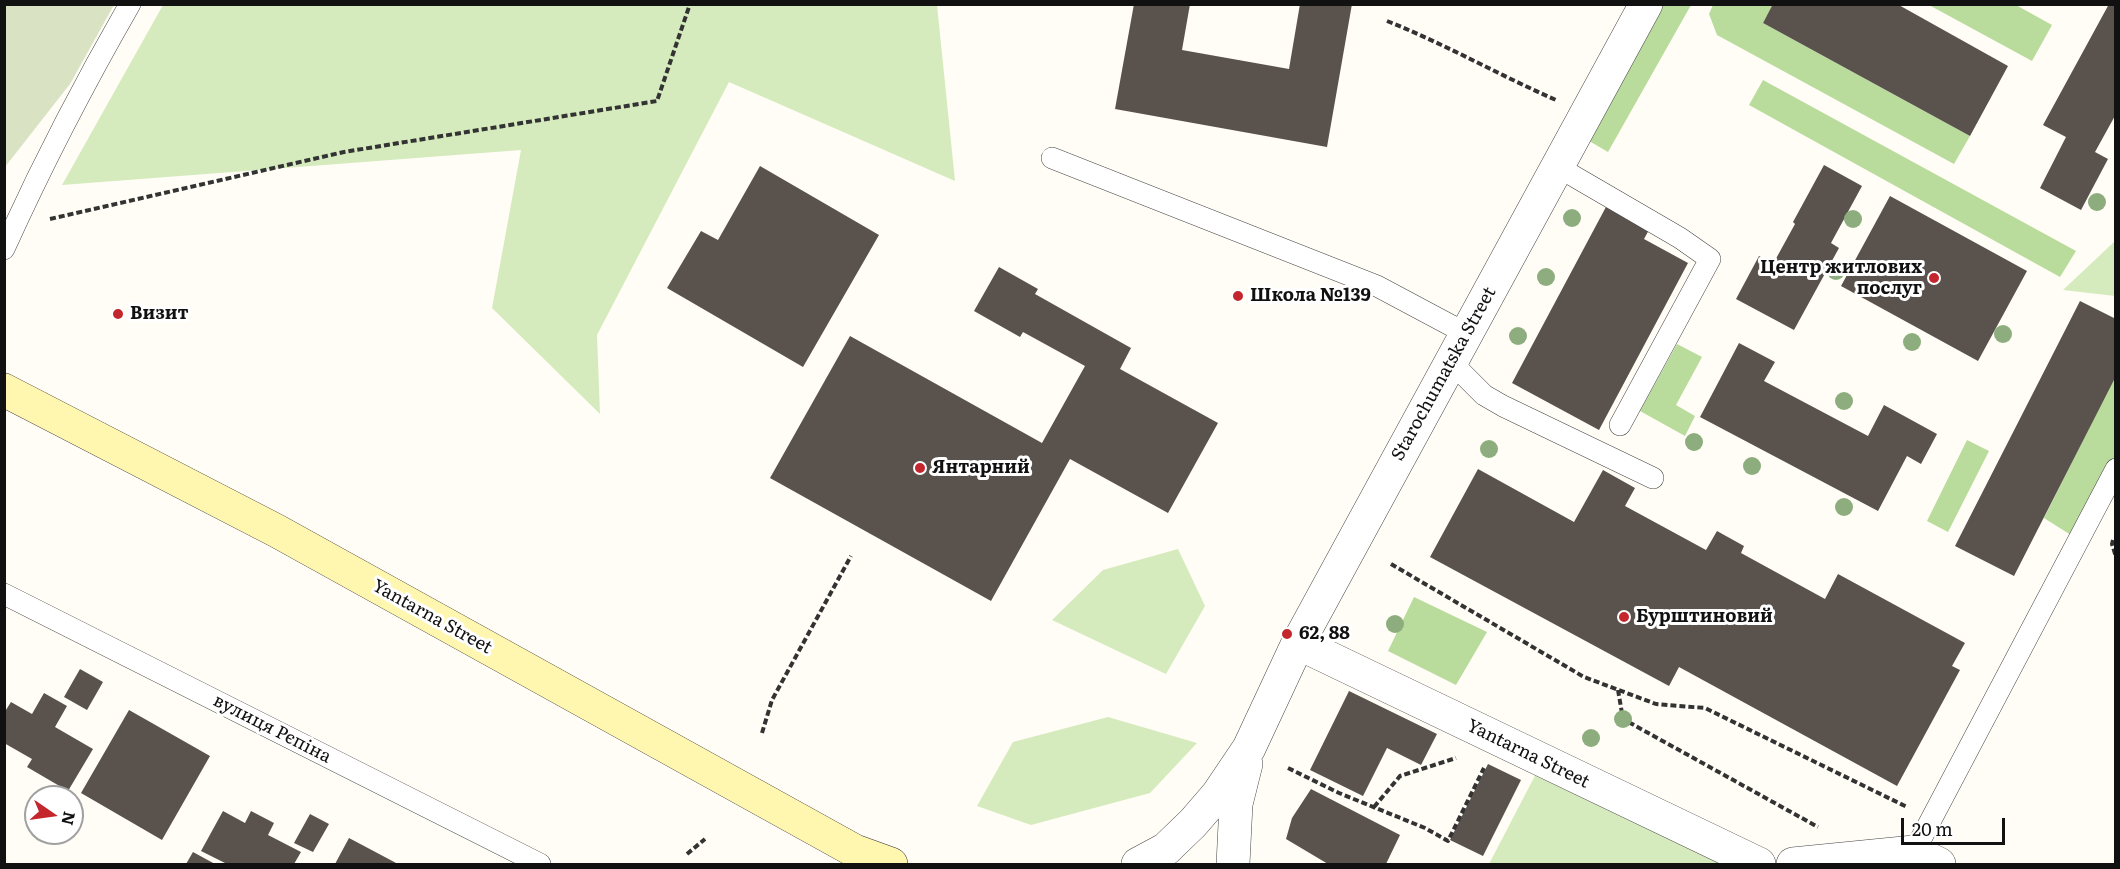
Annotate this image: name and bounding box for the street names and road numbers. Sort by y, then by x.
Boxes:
street label: Starochumatska Street [1387,283,1501,465]
street label: Yantarna Street [368,575,496,659]
street label: вулиця Рєпіна [209,690,335,768]
street label: Yantarna Street [1463,715,1593,793]

